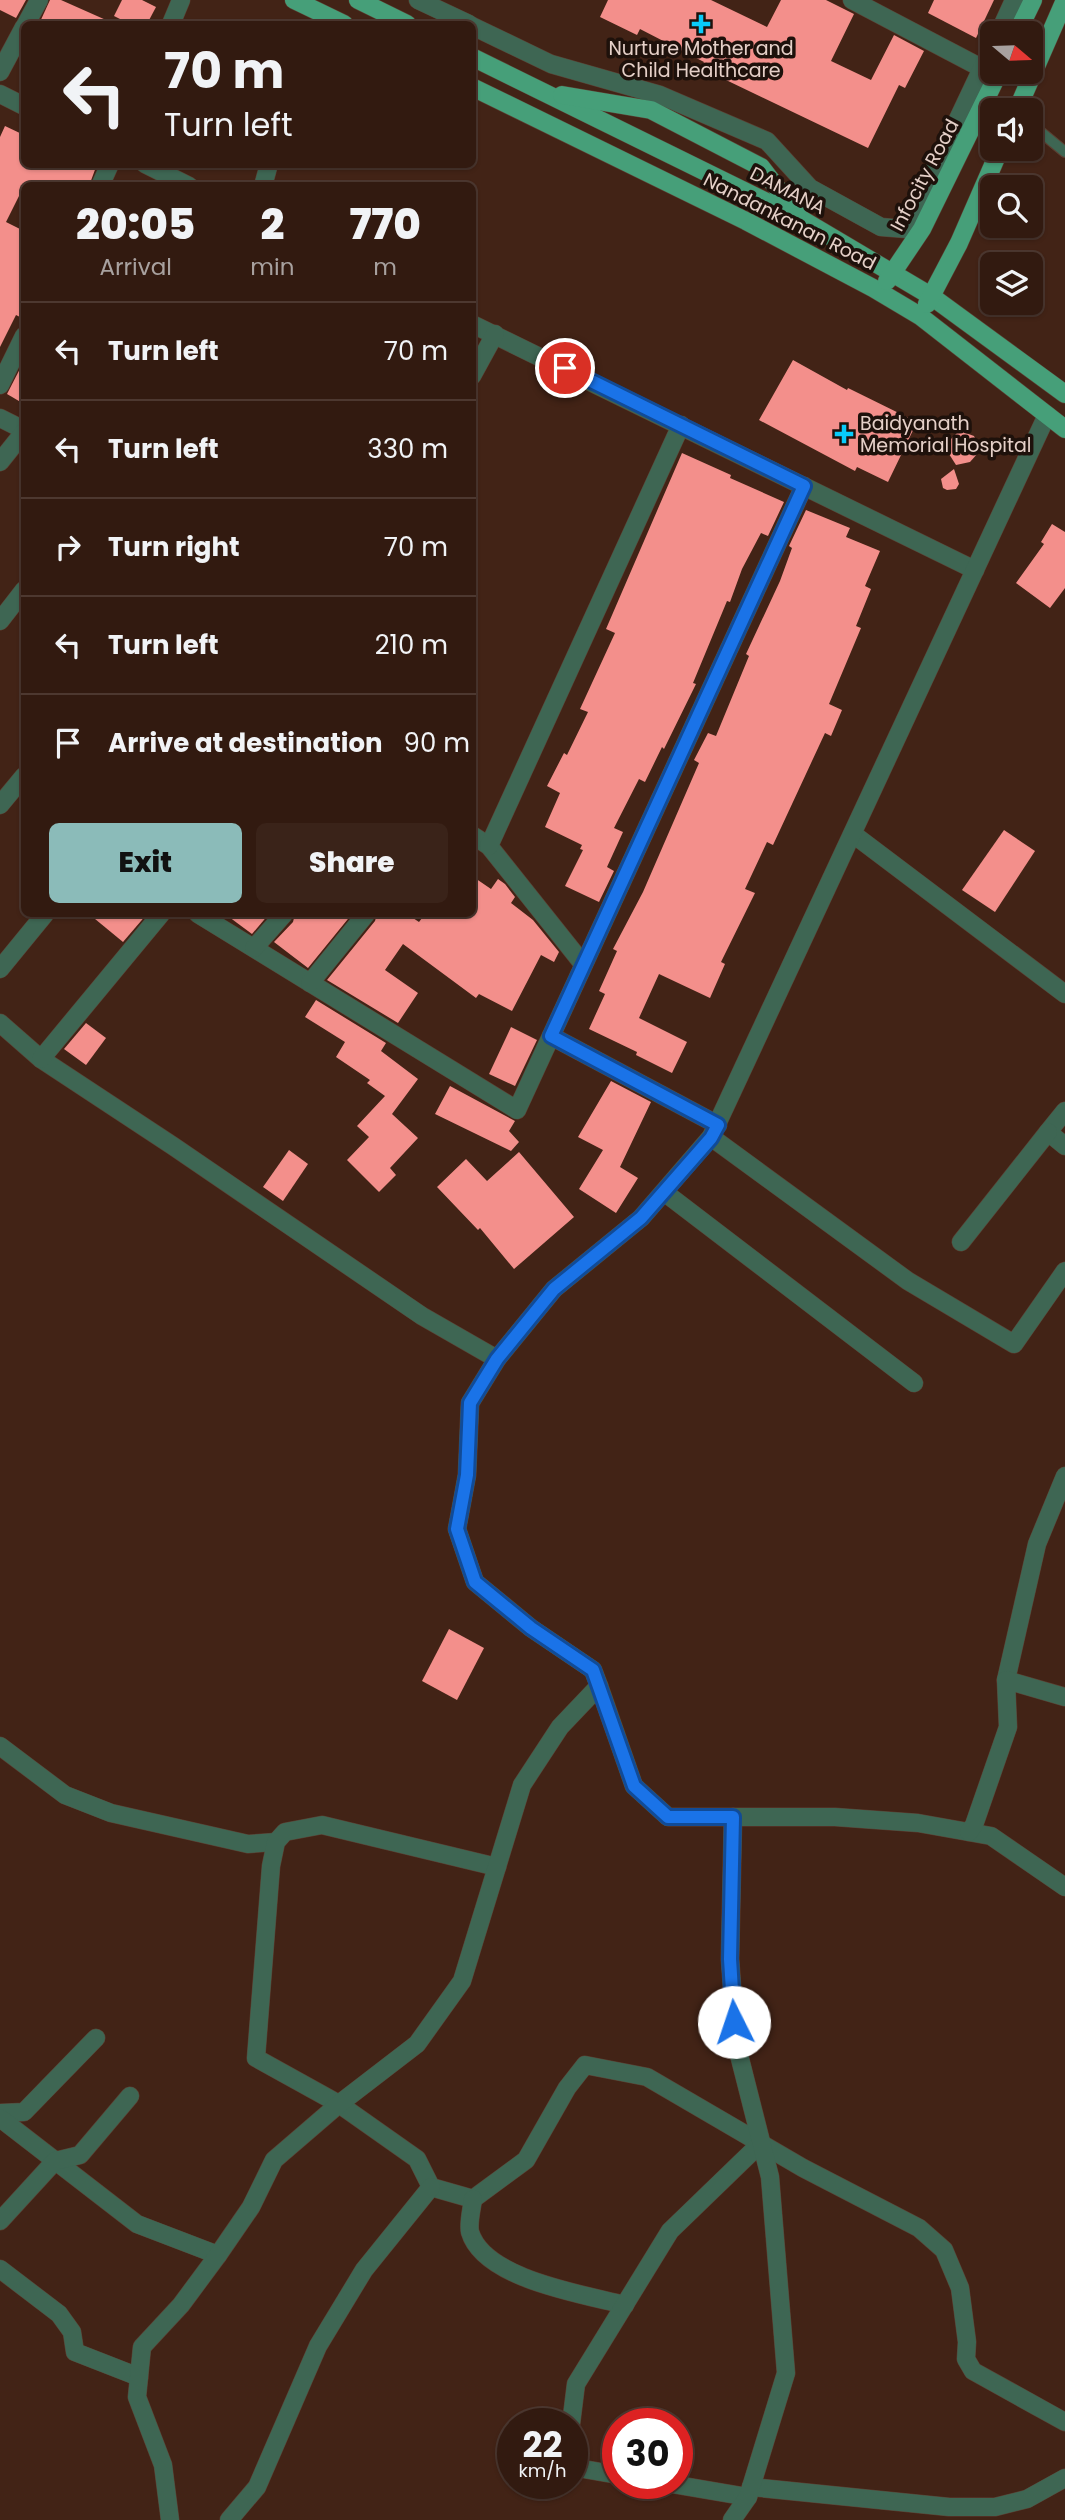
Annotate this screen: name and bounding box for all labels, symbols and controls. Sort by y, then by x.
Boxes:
marker: Nurture Mother and Child Healthcare [691,14,711,34]
north arrow [980,21,1043,84]
map controls [980,21,1043,315]
place label: Nurture Mother and Child Healthcare [608,35,794,84]
text: 70 m [164,37,284,105]
icon: left [49,49,140,140]
button: sound [980,98,1043,161]
text: Turn left [164,102,293,147]
street label: Infocity Road [884,114,965,236]
street label: DAMANA [745,160,830,221]
street label: Nandankanan Road [699,166,881,277]
button: search [980,175,1043,238]
text: 20:05 [76,195,195,254]
text: 2 [260,195,284,254]
text: 770 [349,195,421,254]
text: Arrival [99,251,172,283]
text: min [250,251,294,283]
text: m [373,251,397,283]
button: layers [980,252,1043,315]
icon: left [49,332,87,370]
text: Turn left [108,333,219,369]
text: 70 m [384,333,448,369]
pin [535,338,595,398]
icon: arrive [546,349,584,387]
place label: Baidyanath Memorial Hospital [860,410,1031,459]
marker: Baidyanath Memorial Hospital [834,424,854,444]
icon: left [49,430,87,468]
text: Turn left [108,431,219,467]
text: 330 m [367,431,448,467]
icon: right [49,528,87,566]
text: Turn right [108,529,240,565]
text: 70 m [384,529,448,565]
icon: left [49,626,87,664]
text: Turn left [108,627,219,663]
text: 210 m [375,627,448,663]
icon: arrive [49,724,87,762]
text: Arrive at destination [108,725,383,761]
text: 90 m [404,725,470,761]
button: Exit [49,823,242,903]
button: Share [256,823,448,903]
position arrow [697,1985,771,2059]
speed limit sign: 30 [602,2408,693,2499]
text: 22 [523,2420,562,2469]
text: km/h [519,2458,566,2483]

